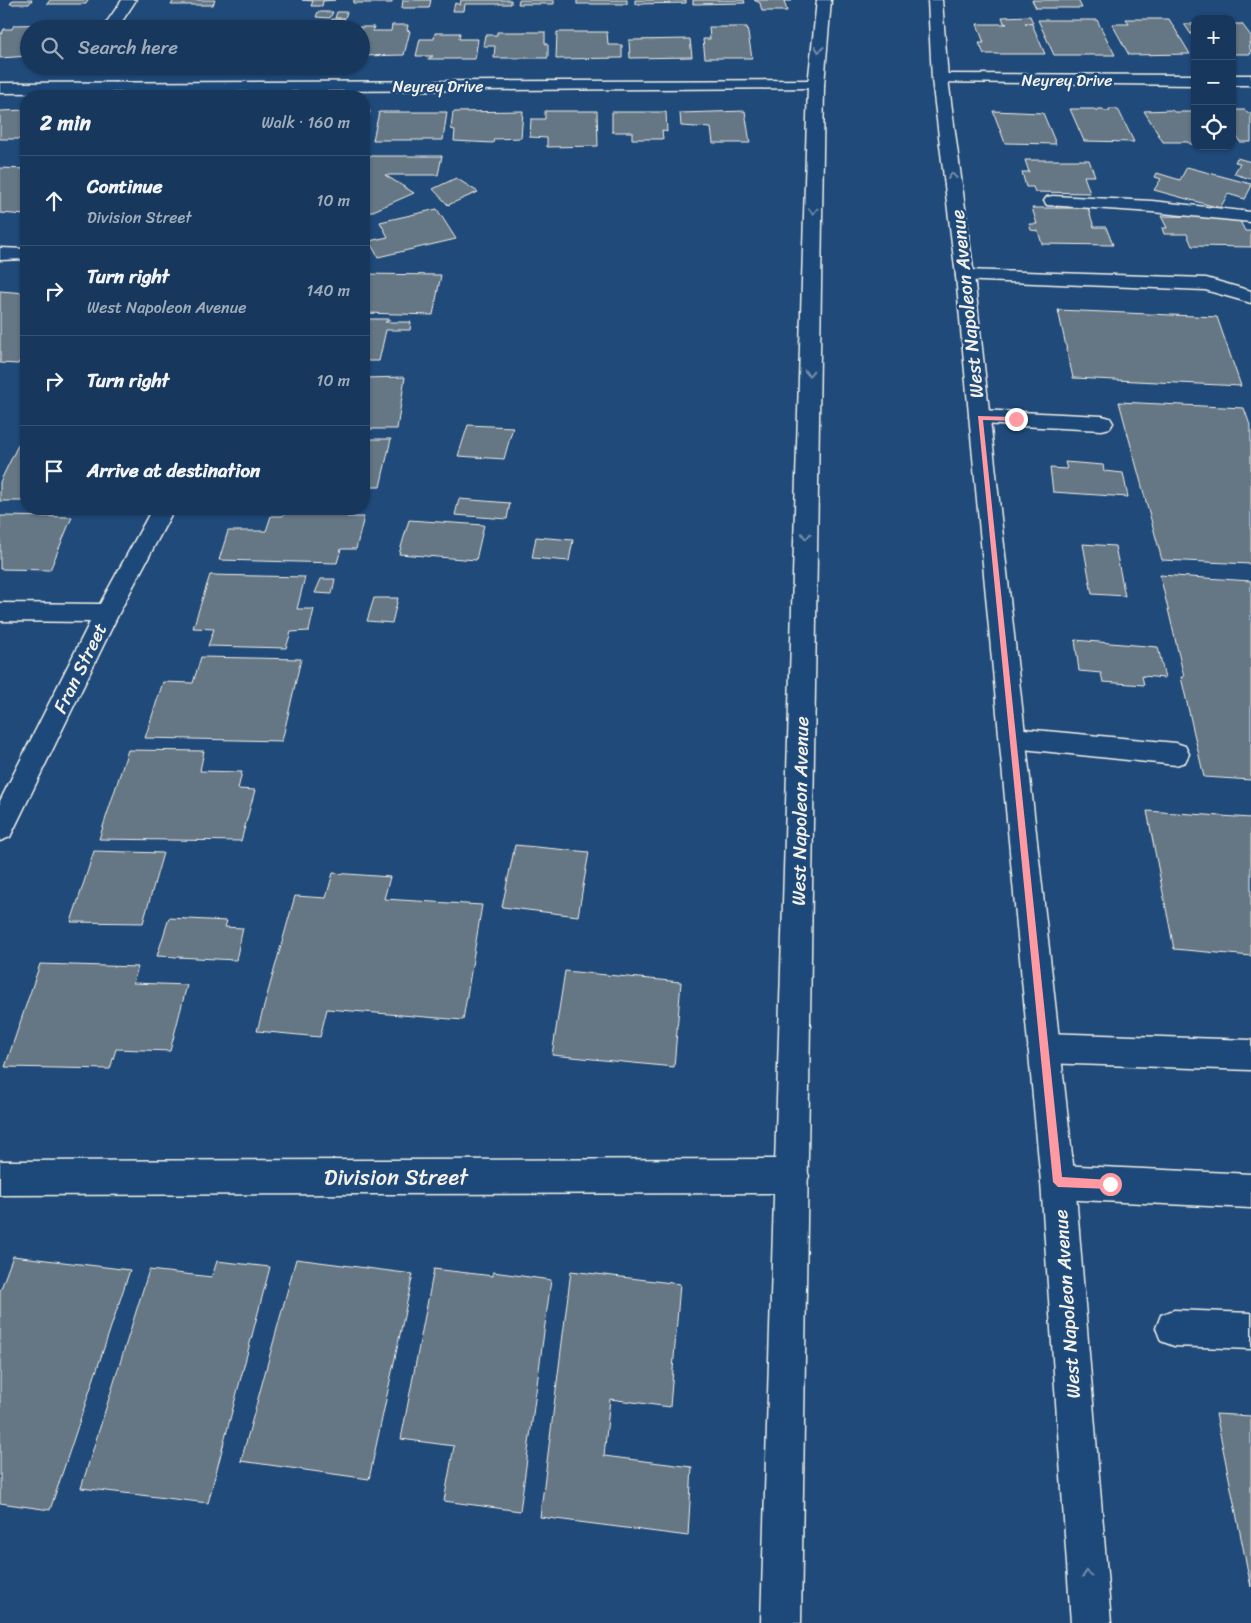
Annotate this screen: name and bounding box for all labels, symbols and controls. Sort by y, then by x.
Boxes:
map controls [1191,15,1236,150]
button: + [1191,15,1236,60]
search box [20,20,370,75]
text: Search here [78,31,178,64]
icon: search [38,34,66,62]
one-way arrow [814,45,825,53]
button: − [1191,60,1236,105]
street label: Neyrey Drive [1022,66,1112,95]
street label: Neyrey Drive [393,72,483,101]
text: 2 min [40,104,91,142]
button: locate [1191,105,1236,150]
text: Walk · 160 m [261,108,350,137]
text: Continue [87,170,163,203]
one-way arrow [947,172,958,180]
text: 10 m [317,186,350,215]
icon: ahead [40,187,68,215]
text: Division Street [87,203,192,232]
one-way arrow [808,208,818,215]
street label: West Napoleon Avenue [941,208,993,400]
text: Turn right [87,260,169,293]
text: 140 m [307,276,350,305]
icon: right [40,277,68,305]
text: West Napoleon Avenue [87,293,247,322]
text: Turn right [87,364,169,397]
text: 10 m [317,366,350,395]
icon: right [40,367,68,395]
one-way arrow [804,370,815,378]
route end [1005,408,1028,431]
text: Arrive at destination [87,454,260,487]
icon: arrive [40,457,68,485]
one-way arrow [801,532,811,540]
street label: Fran Street [44,617,116,719]
street label: West Napoleon Avenue [782,716,818,906]
street label: Division Street [324,1158,469,1197]
route start [1099,1173,1122,1196]
street label: West Napoleon Avenue [1044,1208,1090,1400]
one-way arrow [1082,1570,1093,1578]

